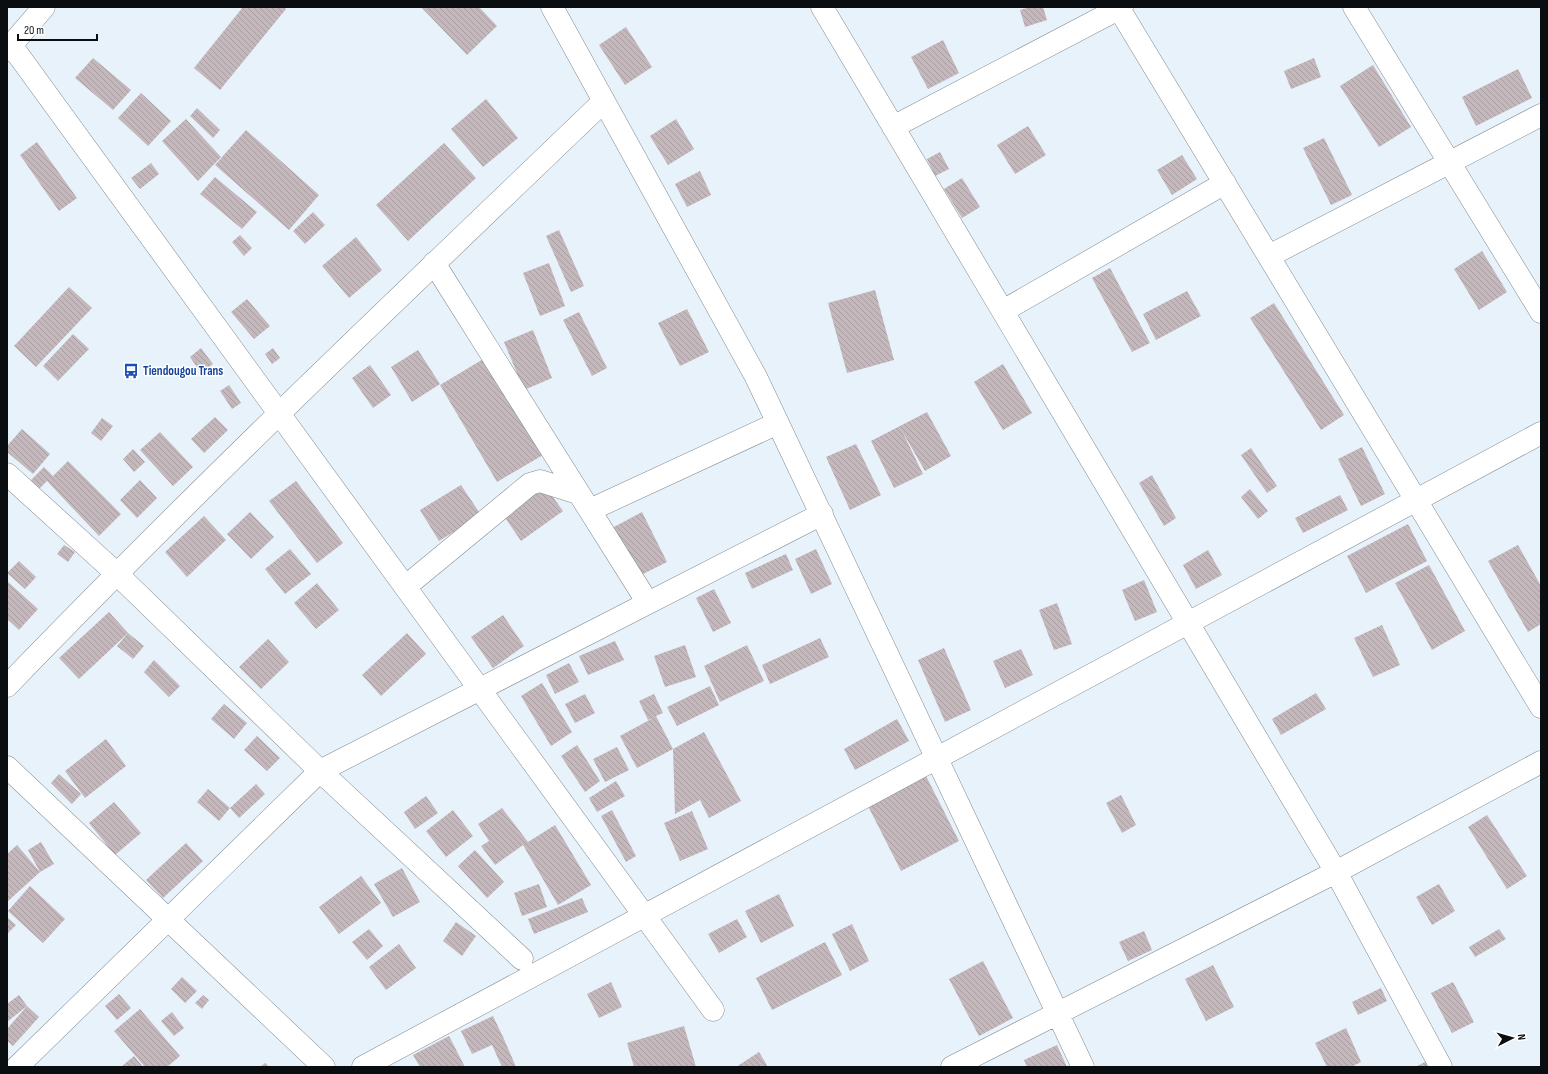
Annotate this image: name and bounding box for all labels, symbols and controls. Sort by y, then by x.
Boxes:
scale bar [18,16,97,42]
text: 20 m [24,23,44,38]
bus stop icon: Tiendougou Trans [122,362,140,380]
place label: Tiendougou Trans [143,363,223,379]
north arrow [1492,1018,1532,1058]
text: N [1515,1033,1528,1041]

